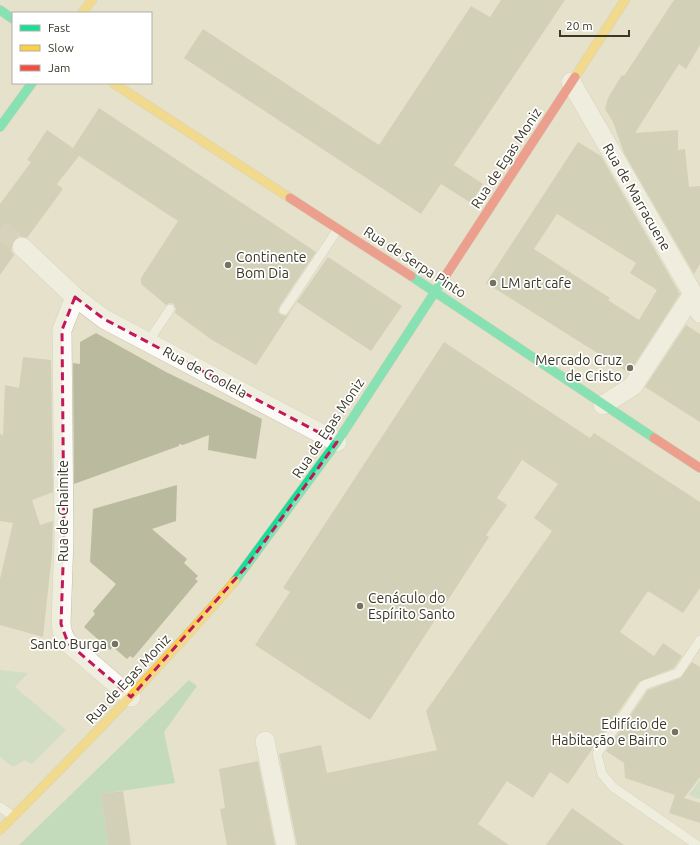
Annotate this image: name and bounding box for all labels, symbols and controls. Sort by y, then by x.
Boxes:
legend [12,12,152,84]
scale bar [560,12,629,38]
text: 20 m [566,19,593,32]
text: Fast [48,21,70,34]
text: Slow [48,41,74,54]
text: Jam [48,61,70,74]
street label: Rua de Egas Moniz [468,105,544,211]
street label: Rua de Marracuene [600,140,674,254]
street label: Rua de Serpa Pinto [361,223,469,301]
place label: Continente Bom Dia [236,249,307,281]
marker: Continente Bom Dia [223,260,233,270]
place label: LM art cafe [501,275,571,291]
marker: LM art cafe [488,278,498,288]
street label: Rua de Coolela [160,343,250,401]
place label: Mercado Cruz de Cristo [535,352,622,384]
marker: Mercado Cruz de Cristo [625,363,635,373]
street label: Rua de Egas Moniz [289,375,367,481]
street label: Rua de Chaimite [55,460,71,562]
place label: Cenáculo do Espírito Santo [368,590,455,622]
marker: Cenáculo do Espírito Santo [355,601,365,611]
street label: Rua de Egas Moniz [82,631,174,727]
place label: Santo Burga [30,636,107,652]
marker: Santo Burga [110,639,120,649]
place label: Edifício de Habitação e Bairro [552,716,667,748]
marker: Edifício de Habitação e Bairro [670,727,680,737]

